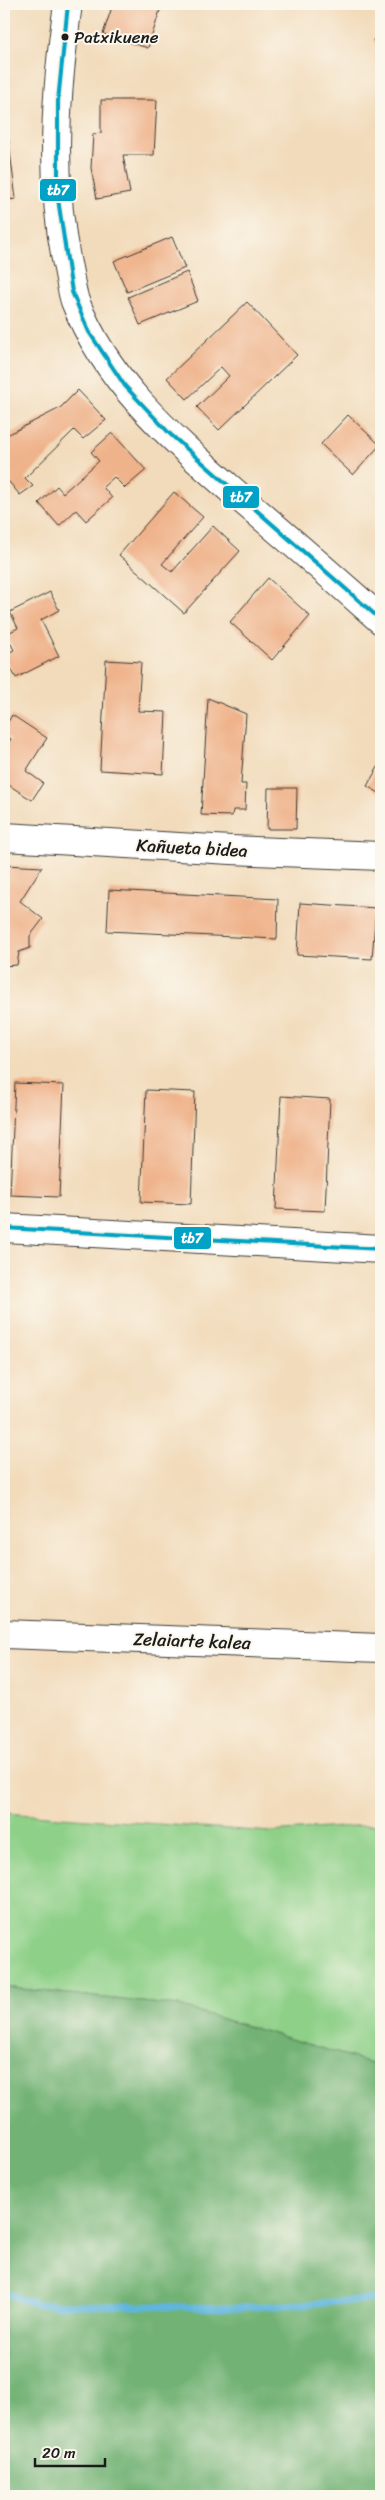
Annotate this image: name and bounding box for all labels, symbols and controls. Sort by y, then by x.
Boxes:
place label: Patxikuene [74,22,159,52]
marker: Patxikuene [60,32,70,42]
line badge: tb7 [39,178,77,202]
text: tb7 [47,178,70,203]
line badge: tb7 [222,485,260,509]
text: tb7 [230,485,253,510]
street label: Kañueta bidea [136,829,248,867]
line badge: tb7 [173,1226,212,1250]
text: tb7 [181,1226,204,1251]
street label: Zelaiarte kalea [133,1623,252,1659]
scale bar [35,2435,105,2467]
text: 20 m [42,2440,76,2466]

